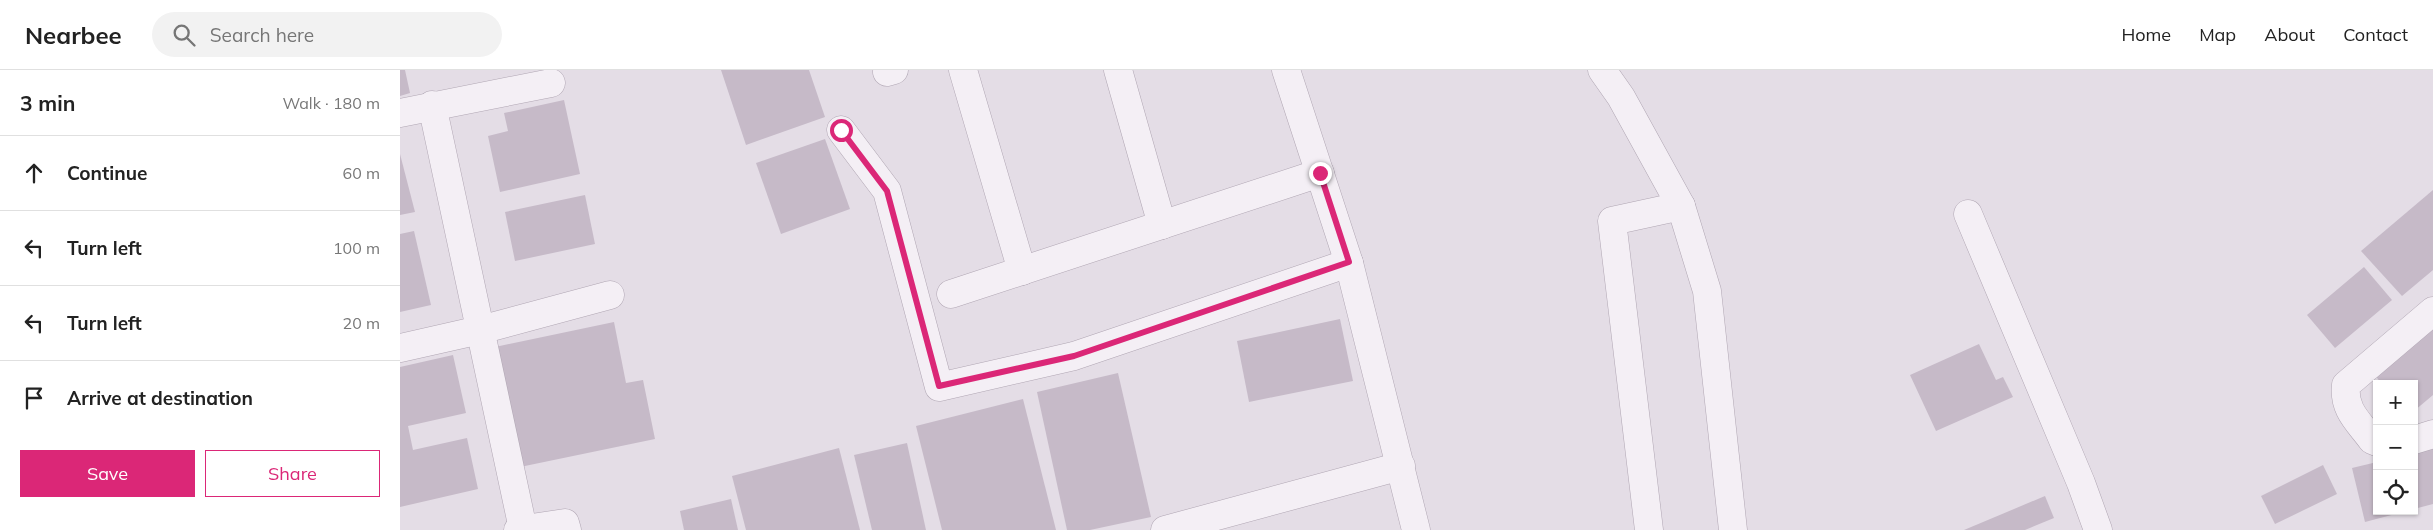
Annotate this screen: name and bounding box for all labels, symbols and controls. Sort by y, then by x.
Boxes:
search box [152,12,502,57]
text: Nearbee [25,20,122,50]
icon: search [170,21,198,49]
text: Search here [210,23,314,47]
text: Home [2121,23,2171,46]
text: Map [2199,23,2236,46]
text: About [2264,23,2315,46]
text: Contact [2343,23,2408,46]
text: 3 min [20,90,75,116]
text: Walk · 180 m [282,93,380,113]
route start [830,119,853,142]
icon: ahead [20,159,48,187]
text: Continue [67,161,147,185]
route end [1309,162,1332,185]
text: 60 m [343,163,380,183]
icon: left [20,234,48,262]
text: Turn left [67,236,142,260]
text: 100 m [333,238,380,258]
icon: left [20,309,48,337]
text: Turn left [67,311,142,335]
text: 20 m [343,313,380,333]
map controls [2373,380,2418,515]
button: + [2373,380,2418,425]
icon: arrive [20,384,48,412]
text: Arrive at destination [67,386,253,410]
button: − [2373,425,2418,470]
button: Save [20,450,195,497]
button: Share [205,450,380,497]
button: locate [2373,470,2418,515]

